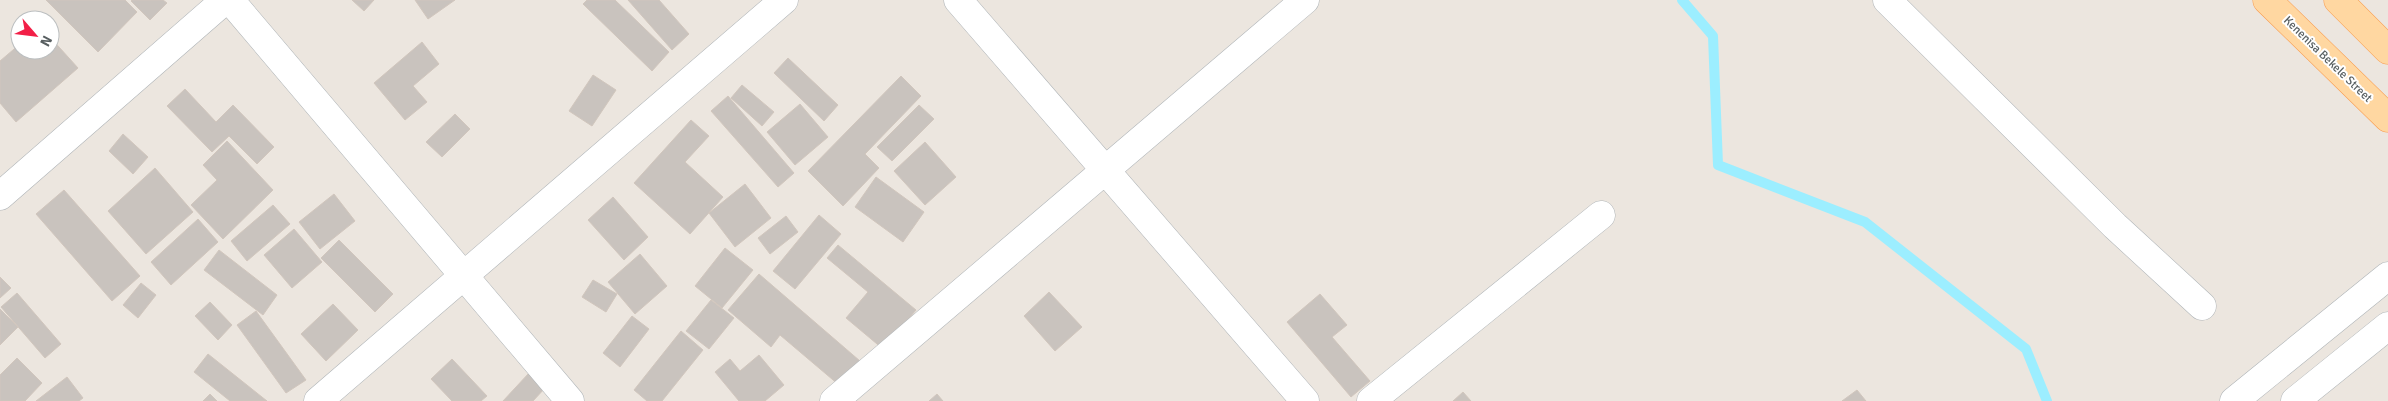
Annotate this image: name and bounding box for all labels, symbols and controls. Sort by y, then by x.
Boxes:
north arrow [10,10,60,60]
street label: Kenenisa Bekele Street [2280,13,2375,106]
text: N [36,33,56,49]

